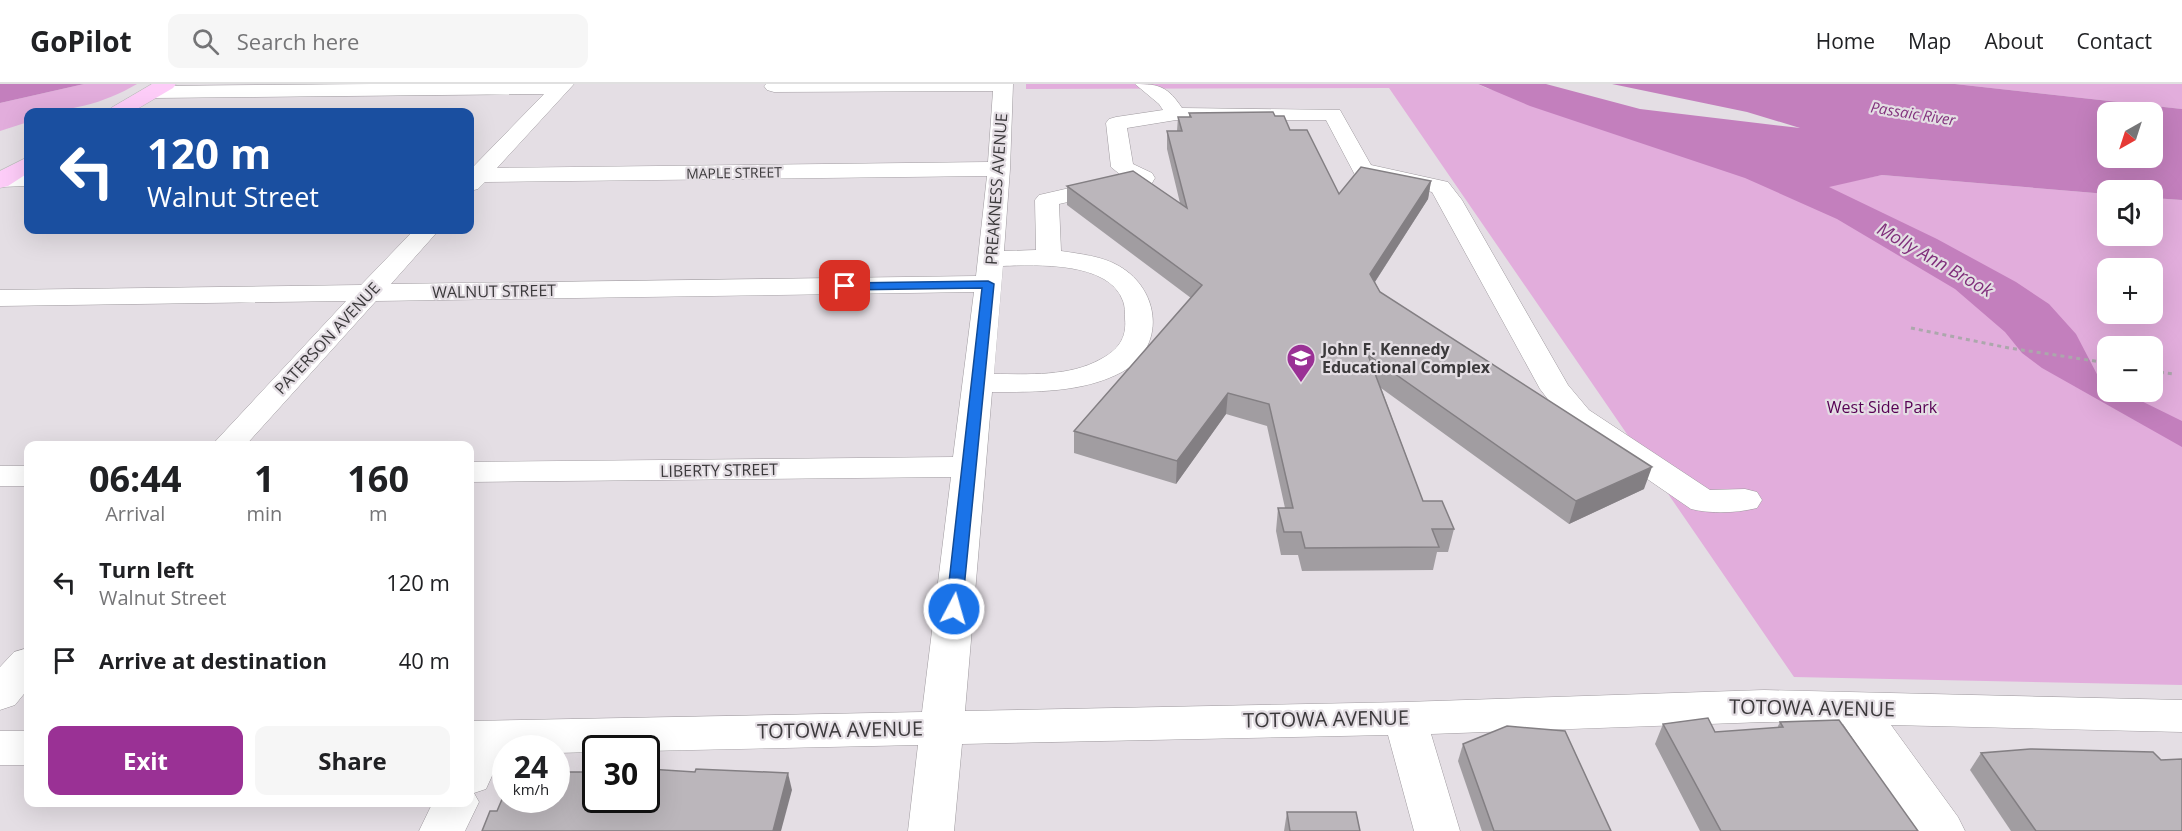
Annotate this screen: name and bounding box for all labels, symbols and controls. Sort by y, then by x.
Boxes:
search box [168,14,588,68]
text: GoPilot [30,22,132,60]
icon: search [189,25,222,58]
text: Search here [237,26,359,56]
text: Home [1816,27,1875,55]
text: Map [1908,27,1951,55]
text: About [1984,27,2044,55]
text: Contact [2077,27,2152,55]
water label: Passaic River [1869,96,1958,130]
north arrow [2097,102,2163,168]
map controls [2097,102,2163,402]
street label: PREAKNESS AVENUE [980,112,1012,266]
text: 120 m [147,124,271,181]
icon: left [48,132,126,210]
street label: MAPLE STREET [686,162,782,183]
text: Walnut Street [147,178,319,215]
button: sound [2097,180,2163,246]
water label: Molly Ann Brook [1873,216,1999,303]
button: + [2097,258,2163,324]
pin [819,260,870,311]
icon: arrive [828,269,861,302]
street label: PATERSON AVENUE [269,277,385,399]
street label: WALNUT STREET [432,279,556,303]
button: − [2097,336,2163,402]
place label: John F. Kennedy Educational Complex [1320,338,1491,378]
school or university icon: John F. Kennedy Educational Complex [1285,342,1317,384]
park label: West Side Park [1827,396,1938,418]
text: 06:44 [89,454,182,503]
text: 1 [254,454,275,503]
text: 160 [347,454,409,503]
street label: LIBERTY STREET [660,458,778,482]
text: Arrival [105,500,165,527]
text: min [246,500,282,527]
text: m [369,500,387,527]
text: Turn left [99,554,194,584]
icon: left [48,566,81,599]
text: 120 m [386,567,450,597]
position arrow [922,577,986,641]
text: Walnut Street [99,584,226,611]
icon: arrive [48,644,81,677]
text: Arrive at destination [99,645,327,675]
text: 40 m [399,645,450,675]
street label: TOTOWA AVENUE [1729,693,1895,722]
street label: TOTOWA AVENUE [1243,704,1409,733]
street label: TOTOWA AVENUE [757,715,923,744]
button: Exit [48,726,243,795]
button: Share [255,726,450,795]
speed limit sign: 30 [582,735,660,813]
text: 24 [514,746,548,787]
text: km/h [513,779,549,799]

